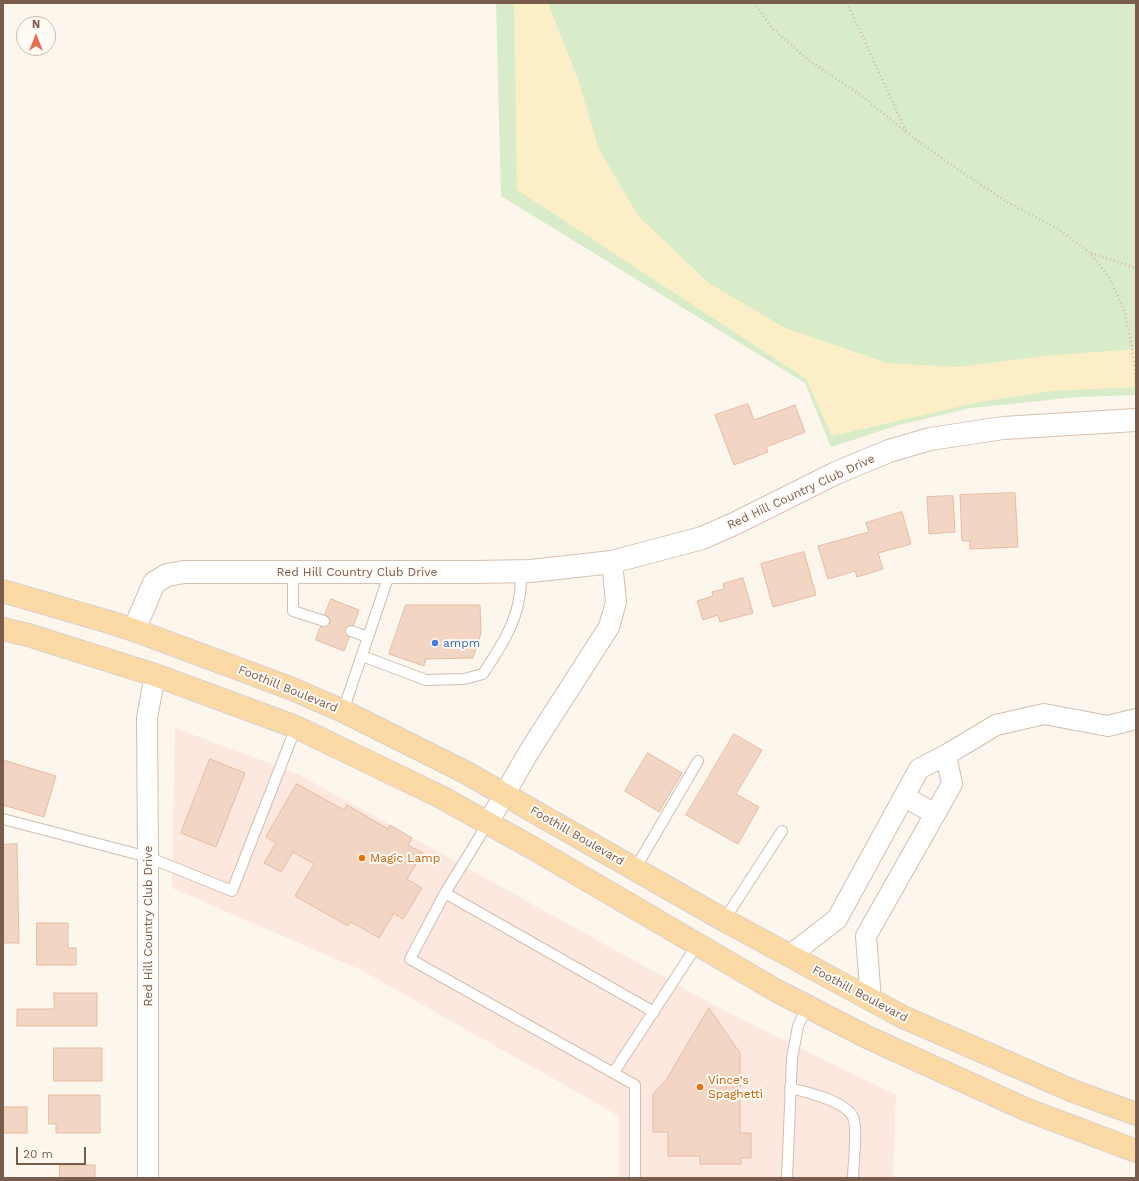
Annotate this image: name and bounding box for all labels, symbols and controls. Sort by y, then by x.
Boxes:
north arrow [16,16,56,56]
text: N [32,18,40,31]
street label: Red Hill Country Club Drive [725,451,877,533]
street label: Red Hill Country Club Drive [277,565,437,579]
place label: ampm [443,636,480,650]
marker: ampm [430,638,440,648]
street label: Foothill Boulevard [236,662,340,716]
street label: Foothill Boulevard [527,803,627,869]
street label: Red Hill Country Club Drive [141,846,155,1006]
place label: Magic Lamp [370,851,440,865]
marker: Magic Lamp [357,853,367,863]
street label: Foothill Boulevard [810,963,910,1025]
place label: Vince's Spaghetti [708,1073,763,1101]
marker: Vince's Spaghetti [695,1082,705,1092]
scale bar [18,1139,88,1165]
text: 20 m [23,1147,53,1161]

